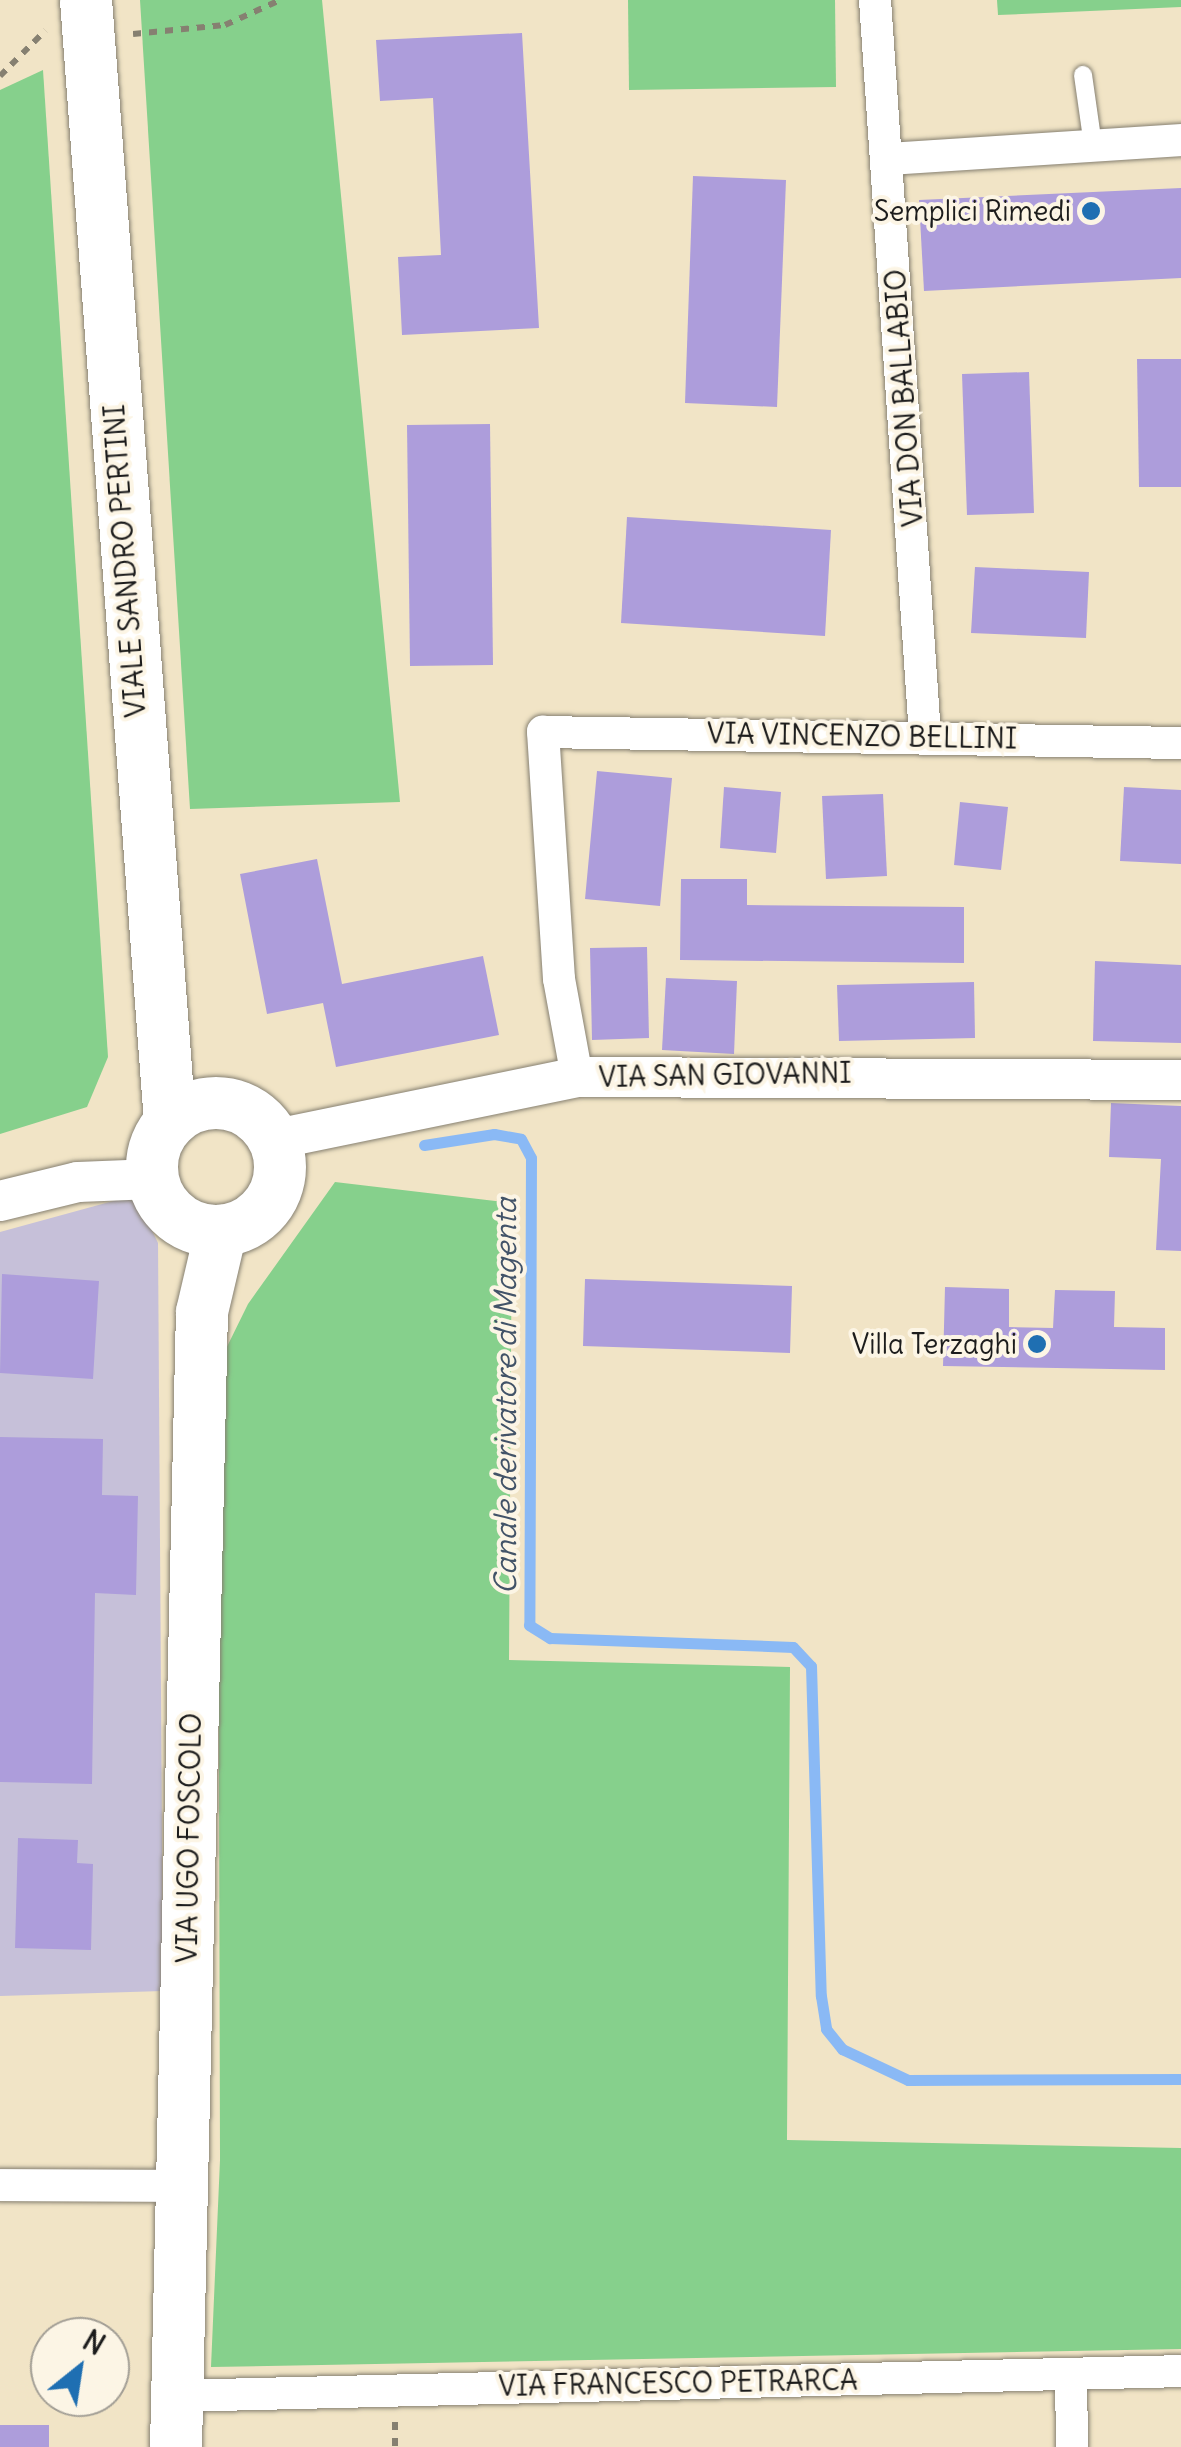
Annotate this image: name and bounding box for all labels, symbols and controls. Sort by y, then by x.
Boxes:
place label: Semplici Rimedi [874,194,1071,228]
marker: Semplici Rimedi [1080,200,1102,222]
street label: VIA DON BALLABIO [878,268,930,528]
street label: VIALE SANDRO PERTINI [97,403,153,719]
street label: VIA VINCENZO BELLINI [707,716,1017,756]
street label: VIA SAN GIOVANNI [598,1056,852,1094]
water label: Canale derivatore di Magenta [487,1198,523,1594]
place label: Villa Terzaghi [852,1327,1017,1361]
marker: Villa Terzaghi [1026,1333,1048,1355]
street label: VIA UGO FOSCOLO [170,1713,208,1963]
north arrow [30,2317,130,2417]
text: N [77,2322,111,2363]
street label: VIA FRANCESCO PETRARCA [498,2363,858,2403]

